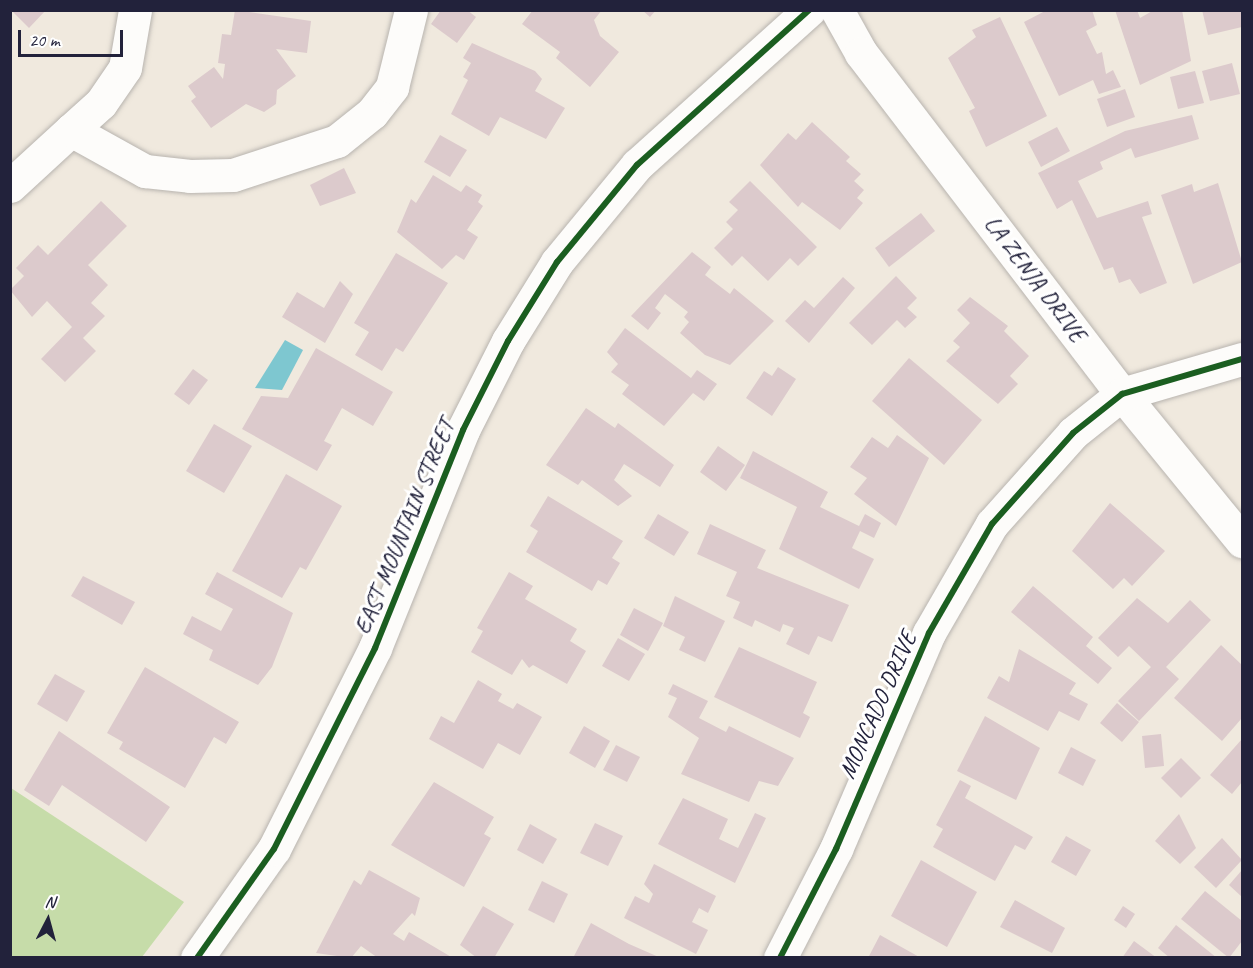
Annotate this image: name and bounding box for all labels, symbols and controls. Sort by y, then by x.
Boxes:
scale bar [21,18,126,56]
text: 20 m [29,29,60,51]
street label: LA ZENJA DRIVE [978,210,1092,348]
street label: EAST MOUNTAIN STREET [348,415,462,639]
street label: MONCADO DRIVE [833,627,923,783]
north arrow [18,890,78,950]
text: N [44,892,56,913]

